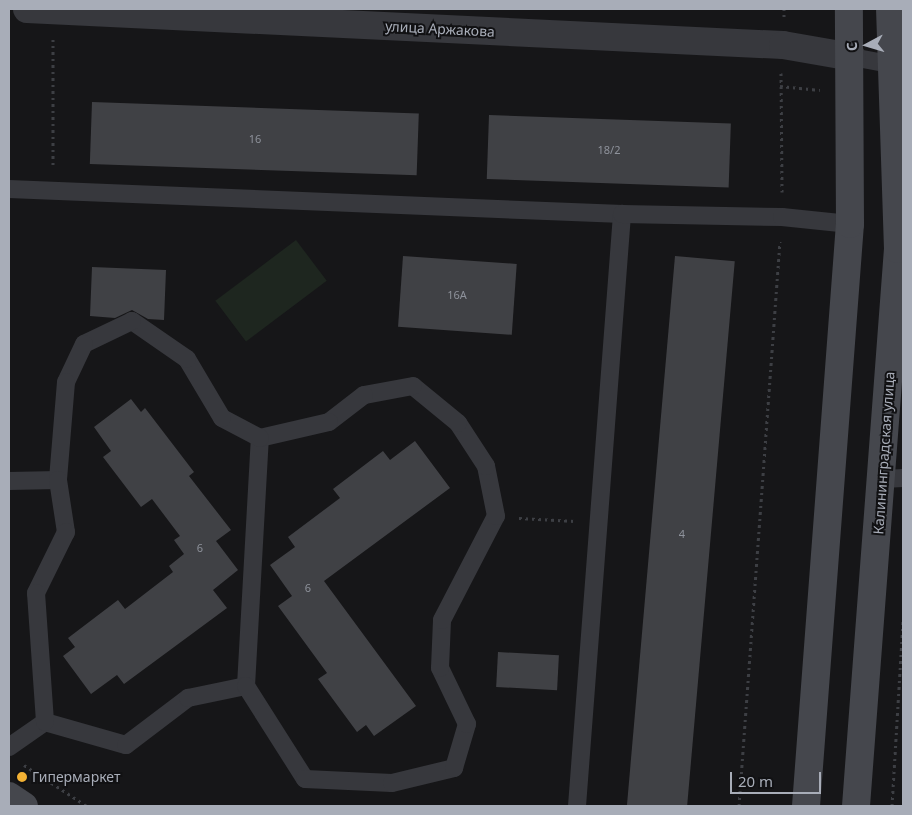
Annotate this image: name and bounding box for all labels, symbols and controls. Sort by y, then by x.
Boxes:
street label: улица Аржакова [385,18,495,40]
north arrow [842,20,892,70]
text: С [842,41,862,52]
house number: 16 [249,132,261,146]
house number: 18/2 [598,143,620,157]
house number: 16А [447,288,467,302]
street label: Калининградская улица [870,371,898,535]
house number: 4 [679,527,685,541]
house number: 6 [197,541,203,555]
house number: 6 [305,581,311,595]
scale bar [732,762,823,794]
place label: Гипермаркет [32,769,120,785]
marker: Гипермаркет [16,771,28,783]
text: 20 m [738,771,773,791]

